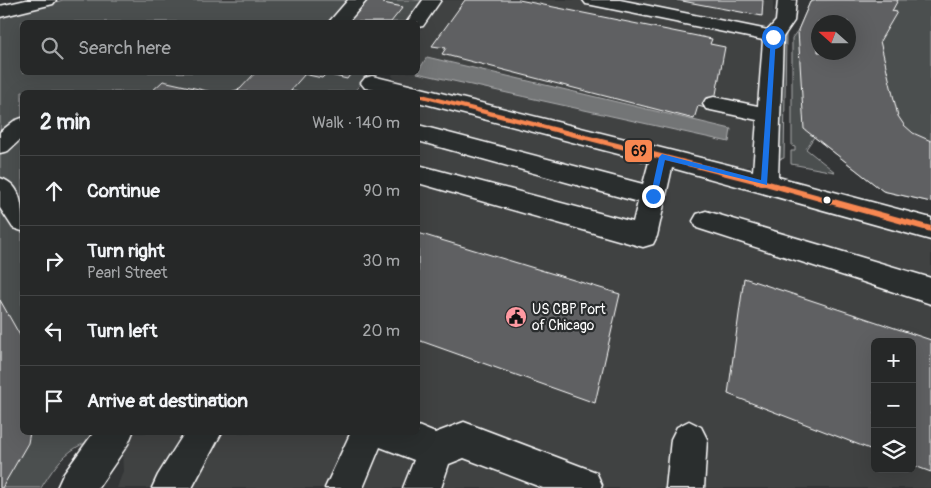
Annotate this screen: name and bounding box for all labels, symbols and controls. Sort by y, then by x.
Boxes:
north arrow [811,15,856,60]
search box [20,20,420,75]
route start [762,26,785,49]
icon: search [38,34,66,62]
text: Search here [78,36,171,60]
text: 2 min [40,109,90,136]
text: Walk · 140 m [312,113,400,133]
line badge: 69 [624,139,653,163]
text: 69 [631,143,647,160]
icon: ahead [40,177,68,205]
text: Continue [87,179,160,203]
text: 90 m [363,181,400,201]
route end [642,185,665,208]
unlabelled marker [822,195,832,205]
text: Turn right [87,239,165,263]
icon: right [40,247,68,275]
text: 30 m [362,251,400,271]
text: Pearl Street [87,263,168,283]
place label: US CBP Port of Chicago [532,301,606,334]
public building icon: US CBP Port of Chicago [504,305,528,329]
icon: left [40,317,68,345]
text: Turn left [87,319,157,343]
text: 20 m [362,321,400,341]
map controls [871,338,916,473]
button: + [871,338,916,383]
button: − [871,383,916,428]
icon: arrive [40,387,68,415]
text: Arrive at destination [87,389,248,413]
button: layers [871,428,916,473]

